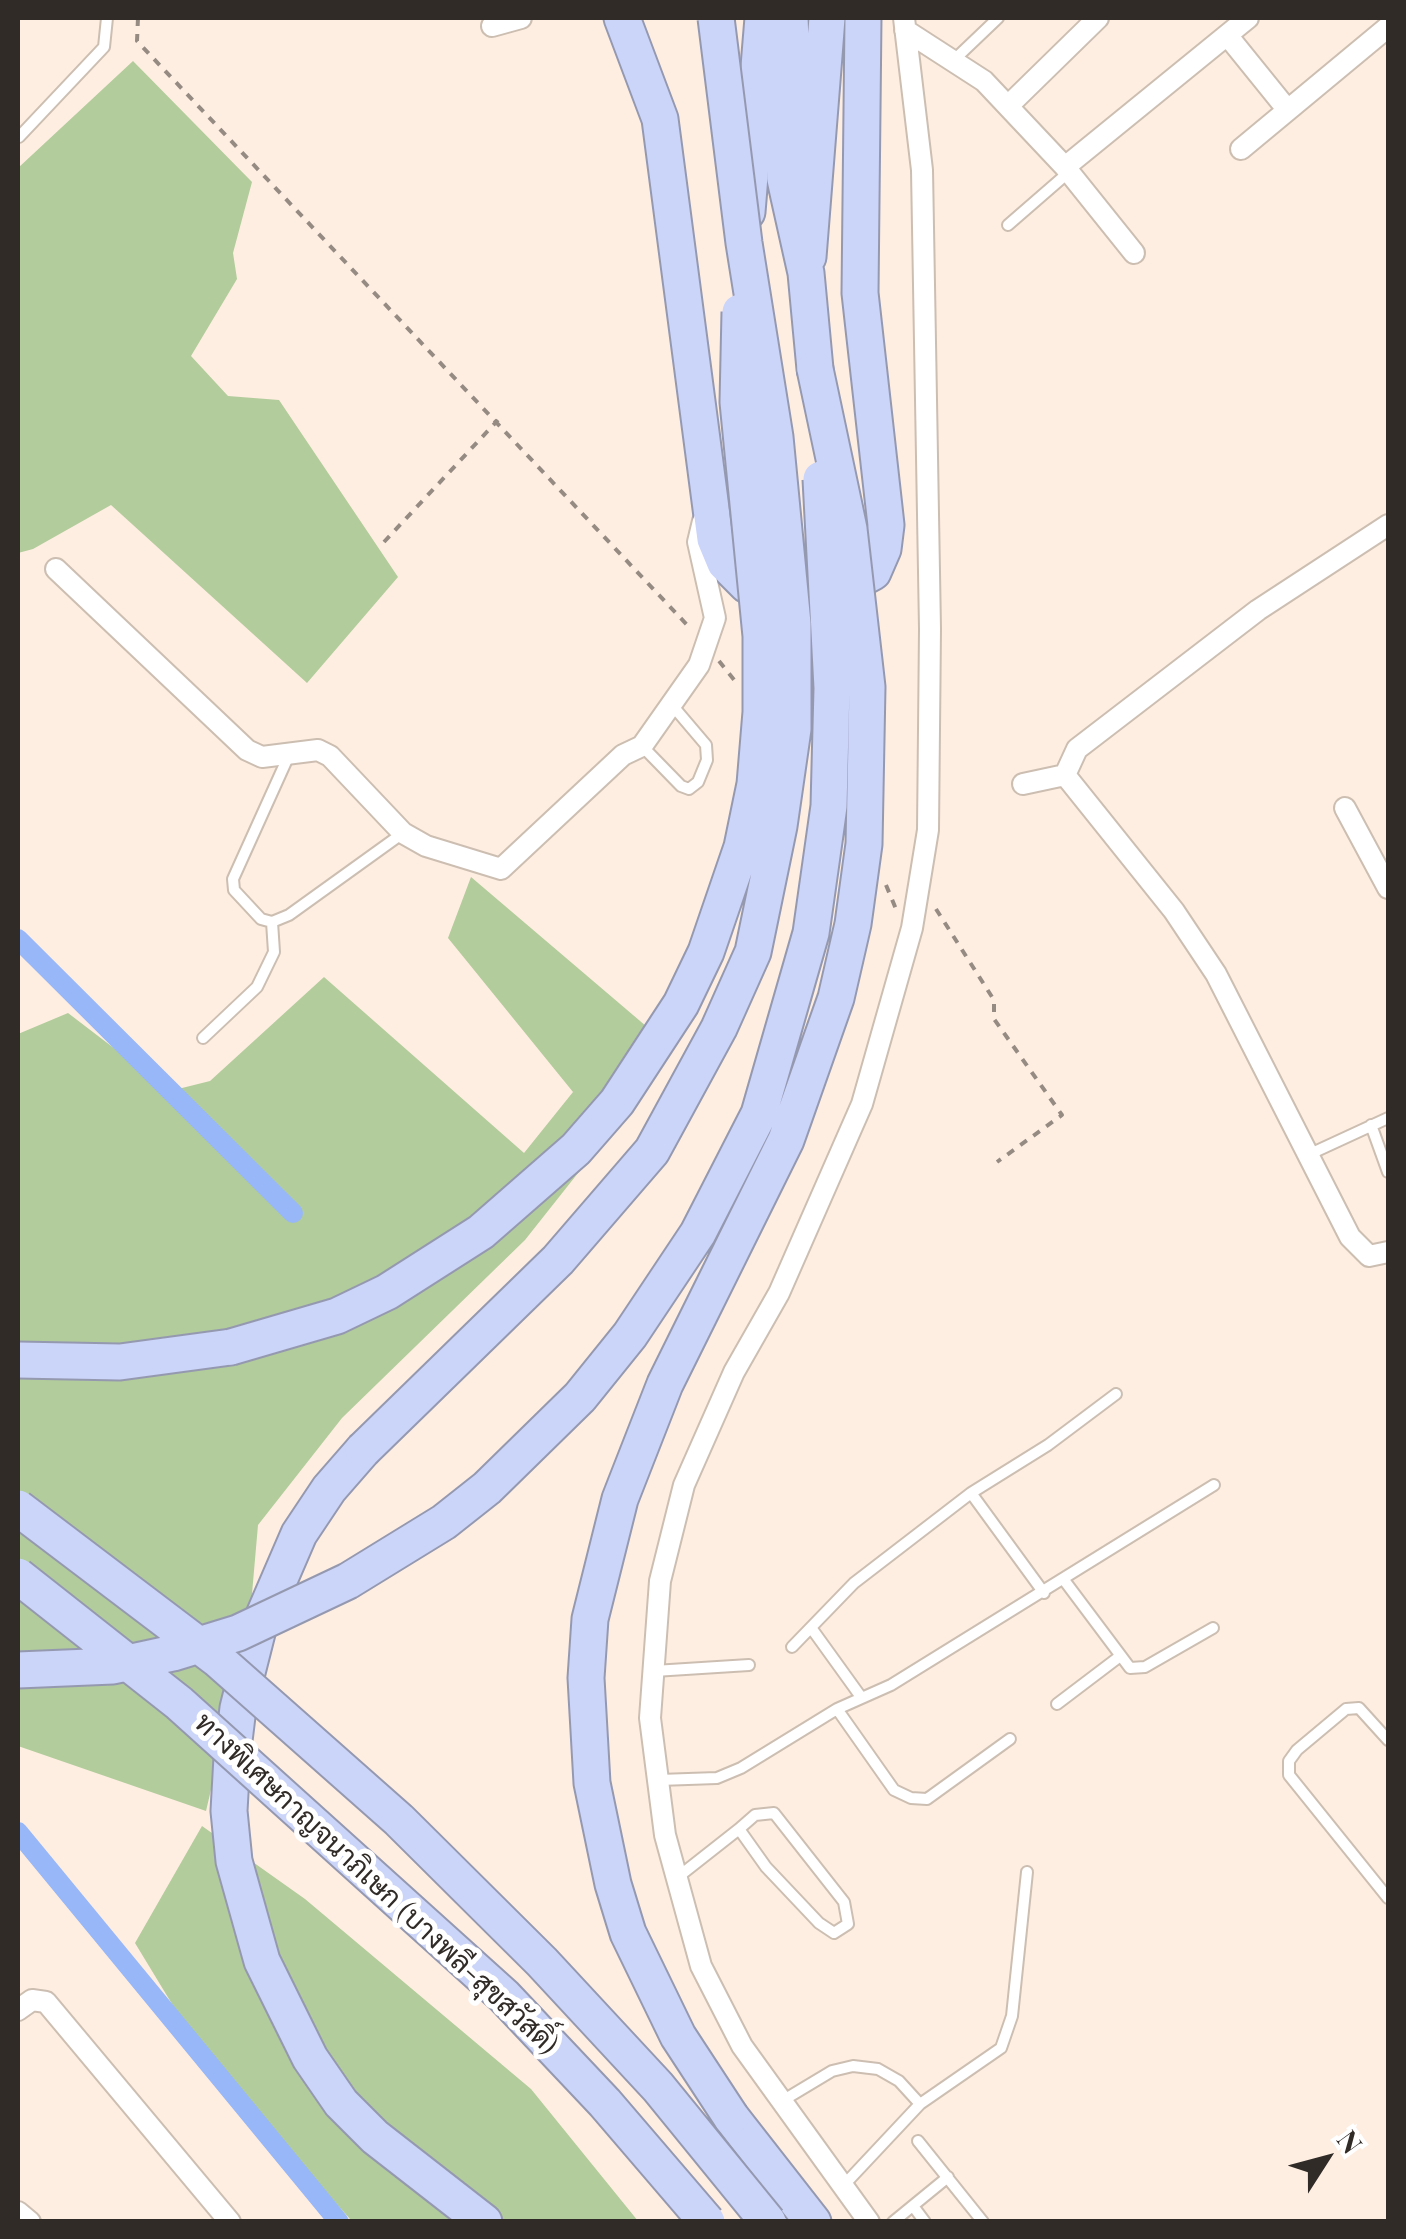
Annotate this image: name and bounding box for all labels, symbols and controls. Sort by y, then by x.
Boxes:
street label: ทางพิเศษกาญจนาภิเษก (บางพลี-สุขสวัสดิ์) [187,1706,565,2062]
north arrow [1276,2109,1376,2209]
text: N [1330,2122,1372,2160]

